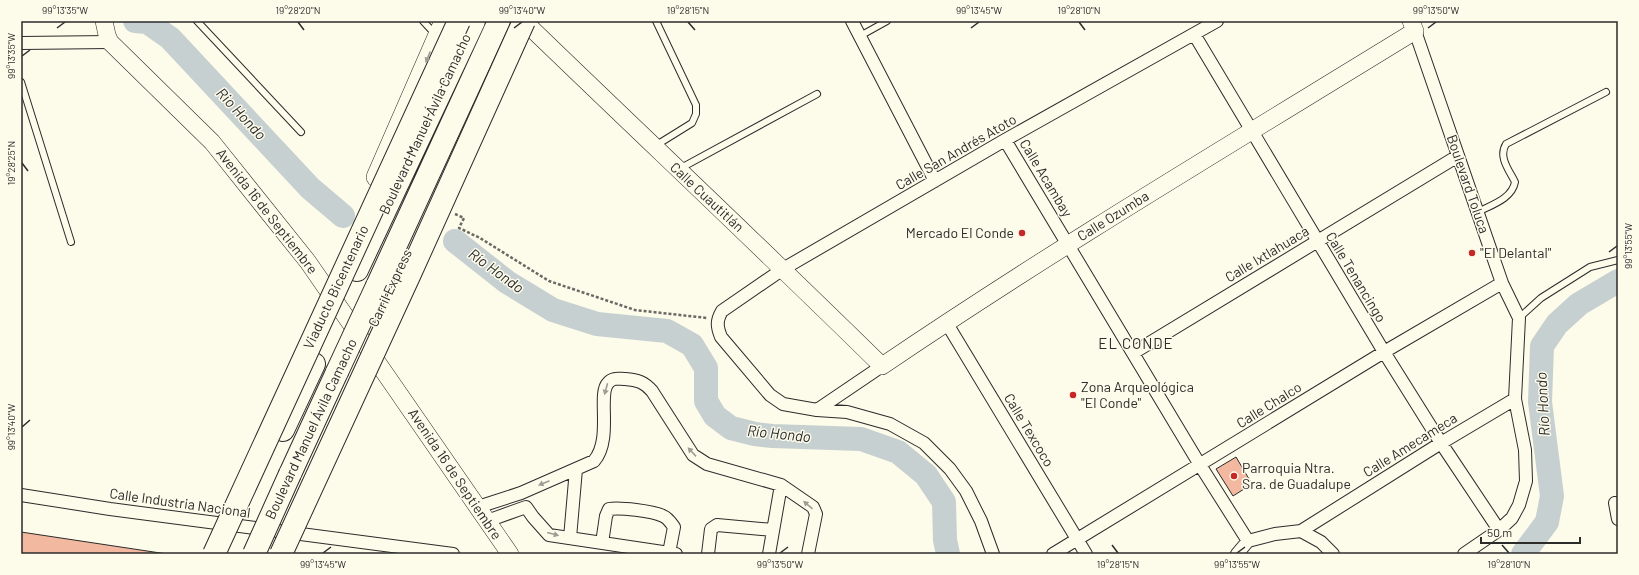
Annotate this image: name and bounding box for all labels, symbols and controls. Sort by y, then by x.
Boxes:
text: 99°13'35"W [42,4,88,16]
text: 19°28'20"N [276,4,320,16]
text: 99°13'40"W [499,4,546,16]
text: 19°28'15"N [667,4,709,16]
text: 99°13'45"W [956,4,1002,16]
text: 19°28'10"N [1058,4,1100,16]
text: 99°13'50"W [1413,4,1459,16]
street label: Boulevard Manuel Ávila Camacho [375,31,474,217]
text: 99°13'35"W [5,33,17,79]
one-way arrow [425,51,431,62]
water label: Rio Hondo [213,84,270,143]
street label: Calle San Andrés Atoto [892,110,1019,193]
street label: Boulevard Toluca [1444,132,1493,235]
street label: Calle Acambay [1017,136,1077,220]
text: 19°28'25"N [5,141,17,185]
street label: Avenida 16 de Septiembre [213,145,322,277]
street label: Calle Cuautitlán [667,158,748,235]
street label: Calle Ozumba [1074,187,1152,244]
street label: Viaducto Bicentenario [299,222,372,351]
street label: Calle Ixtlahuaca [1222,222,1312,285]
text: 99°13'55"W [1622,223,1634,269]
place label: Mercado El Conde [906,224,1014,241]
marker: Mercado El Conde [1017,228,1027,238]
street label: Calle Tenancingo [1323,228,1390,325]
water label: Río Hondo [465,244,528,296]
place label: "El Delantal" [1480,244,1552,261]
street label: Carril Express [364,246,415,329]
marker: "El Delantal" [1467,248,1477,258]
district label: EL CONDE [1098,334,1174,352]
street label: Boulevard Manuel Ávila Camacho [261,336,360,522]
water label: Río Hondo [1531,372,1553,436]
place label: Zona Arqueológica "El Conde" [1081,378,1194,411]
street label: Calle Chalco [1233,378,1304,431]
one-way arrow [603,383,609,396]
street label: Calle Texcoco [1001,390,1058,470]
marker: Zona Arqueológica "El Conde" [1068,390,1078,400]
text: 99°13'40"W [5,403,17,450]
street label: Avenida 16 de Septiembre [405,405,506,543]
street label: Calle Amecameca [1360,409,1460,480]
water label: Río Hondo [746,421,812,445]
one-way arrow [687,447,697,457]
place label: Parroquia Ntra. Sra. de Guadalupe [1242,459,1351,492]
marker: Parroquia Ntra. Sra. de Guadalupe [1229,471,1239,481]
one-way arrow [538,480,550,487]
street label: Calle Industria Nacional [109,484,252,521]
one-way arrow [803,500,813,509]
scale bar [1481,519,1580,545]
text: 50 m [1487,525,1512,539]
one-way arrow [546,532,559,538]
text: 99°13'45"W [300,558,346,570]
text: 99°13'50"W [757,558,803,570]
text: 19°28'15"N [1097,558,1139,570]
text: 99°13'55"W [1214,558,1260,570]
text: 19°28'10"N [1488,558,1530,570]

